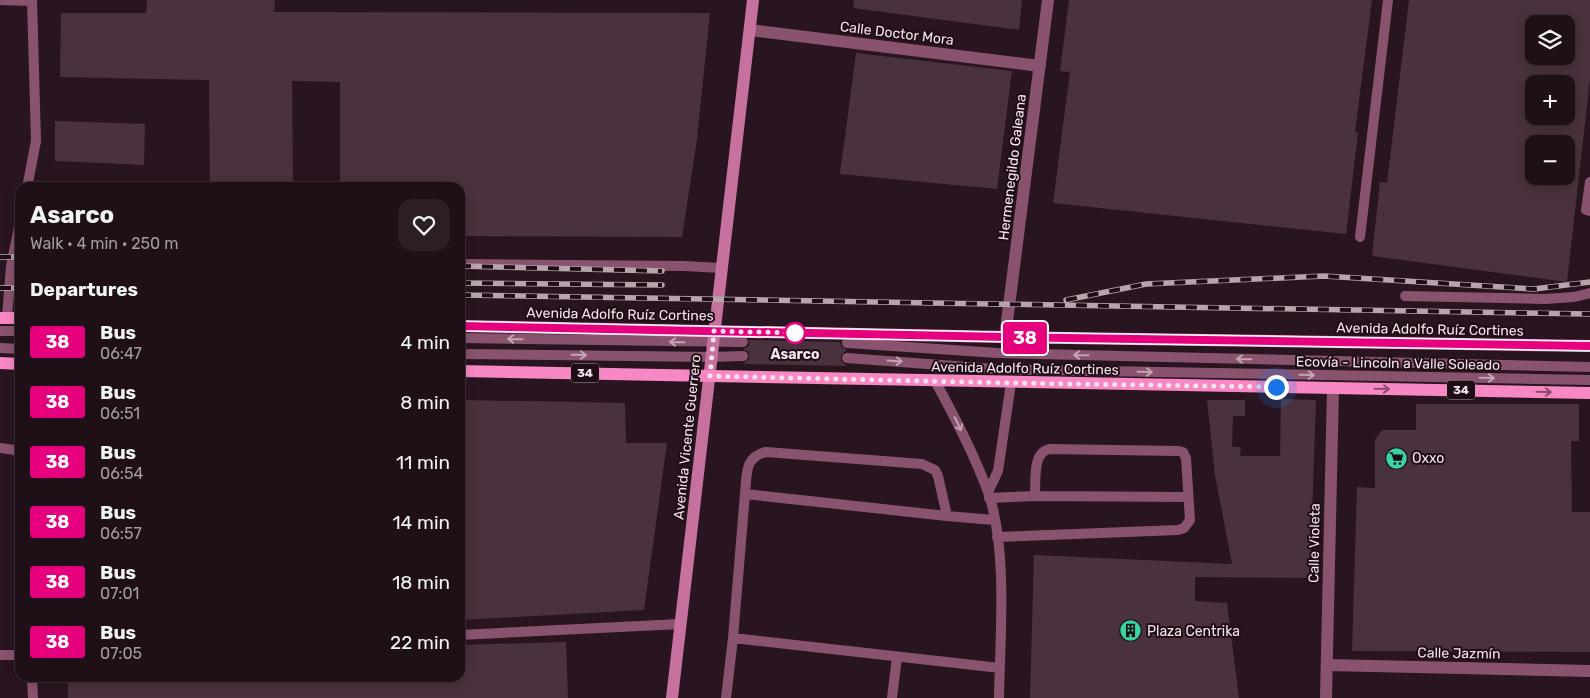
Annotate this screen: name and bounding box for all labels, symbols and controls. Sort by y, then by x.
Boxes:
map controls [1525,15,1575,185]
button: layers [1525,15,1575,65]
street label: Calle Doctor Mora [839,18,955,49]
button: + [1525,75,1575,125]
street label: Hermenegildo Galeana [995,93,1030,241]
button: − [1525,135,1575,185]
button: heart [398,199,450,251]
text: Asarco [30,201,114,229]
text: Walk · 4 min · 250 m [30,234,178,253]
text: Departures [30,278,138,301]
street label: Avenida Adolfo Ruíz Cortines [526,304,714,325]
street label: Avenida Adolfo Ruíz Cortines [1336,319,1524,340]
text: Bus [100,321,136,344]
marker: Asarco [784,322,806,344]
line badge: 38 [1002,322,1048,354]
text: 38 [1013,327,1037,349]
text: 38 [45,331,70,353]
text: 4 min [401,331,450,354]
one-way arrow [507,334,523,344]
one-way arrow [669,337,686,347]
text: 06:47 [100,344,142,363]
place label: Asarco [770,346,820,363]
one-way arrow [570,350,586,360]
one-way arrow [1074,350,1090,360]
street label: Ecovía - Lincoln a Valle Soleado [1296,353,1500,374]
street label: Avenida Vicente Guerrero [670,354,705,520]
one-way arrow [1236,354,1252,364]
one-way arrow [887,357,903,366]
street label: Avenida Adolfo Ruíz Cortines [931,358,1119,379]
road number: 34 [571,363,599,382]
one-way arrow [1136,367,1153,377]
one-way arrow [1299,371,1315,380]
one-way arrow [1479,373,1495,383]
your location [1264,375,1289,400]
road number: 34 [1447,380,1475,400]
text: Bus [100,381,136,404]
one-way arrow [1373,384,1389,394]
one-way arrow [1536,387,1552,397]
text: 38 [45,391,70,413]
text: 8 min [400,391,450,414]
text: 06:51 [100,404,140,423]
one-way arrow [954,416,963,431]
text: Bus [100,441,136,464]
supermarket icon: Oxxo [1384,446,1408,470]
place label: Oxxo [1412,450,1444,467]
text: 38 [45,451,70,473]
text: 11 min [396,451,450,474]
text: 06:54 [100,464,143,483]
text: Bus [100,501,136,524]
street label: Calle Violeta [1305,503,1324,583]
text: 38 [45,511,70,533]
text: 14 min [392,511,450,534]
text: 06:57 [100,524,142,543]
text: Bus [100,561,136,584]
text: 38 [45,571,70,593]
text: 18 min [392,571,450,594]
text: 07:01 [100,584,139,603]
building icon: Plaza Centrika [1119,619,1143,643]
text: Bus [100,621,136,644]
place label: Plaza Centrika [1147,623,1240,640]
text: 38 [45,631,70,653]
text: 22 min [390,631,450,654]
text: 07:05 [100,644,142,663]
street label: Calle Jazmín [1417,644,1501,663]

